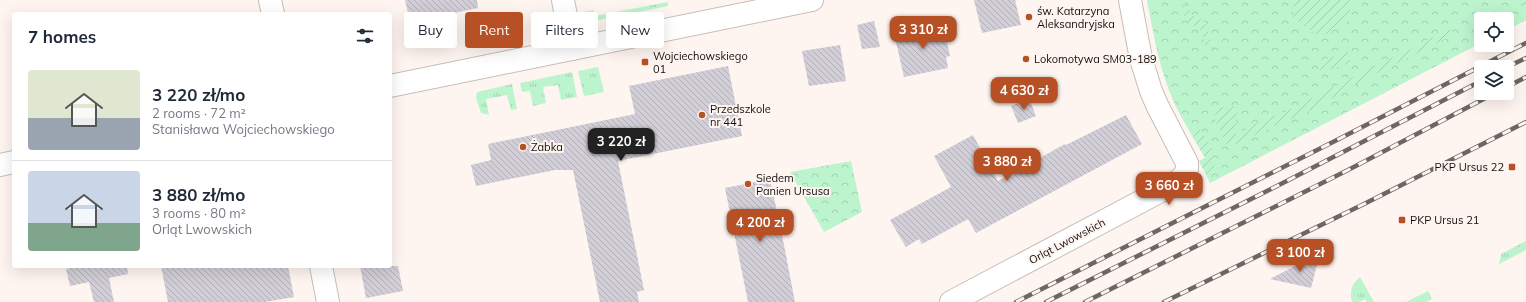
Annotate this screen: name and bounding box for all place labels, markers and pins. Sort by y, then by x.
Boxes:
place label: św. Katarzyna Aleksandryjska [1037,4,1115,31]
marker: św. Katarzyna Aleksandryjska [1024,12,1034,22]
pin: 3 310 zł [882,16,964,50]
place label: Wojciechowskiego 01 [653,49,748,76]
place label: Lokomotywa SM03-189 [1034,52,1157,66]
marker: Lokomotywa SM03-189 [1021,54,1031,64]
marker: Wojciechowskiego 01 [640,57,650,67]
pin: 4 630 zł [983,77,1065,111]
place label: Przedszkole nr 441 [710,102,771,129]
marker: Przedszkole nr 441 [697,110,707,120]
pin: 3 220 zł [580,128,662,162]
place label: Żabka [531,140,563,154]
marker: Żabka [518,142,528,152]
pin: 3 880 zł [966,148,1048,182]
place label: PKP Ursus 22 [1435,160,1504,174]
marker: PKP Ursus 22 [1507,162,1517,172]
place label: Siedem Panien Ursusa [756,171,830,198]
pin: 3 660 zł [1128,172,1210,206]
marker: Siedem Panien Ursusa [743,179,753,189]
pin: 4 200 zł [719,209,801,243]
place label: PKP Ursus 21 [1410,213,1479,227]
marker: PKP Ursus 21 [1397,215,1407,225]
pin: 3 100 zł [1259,239,1341,273]

